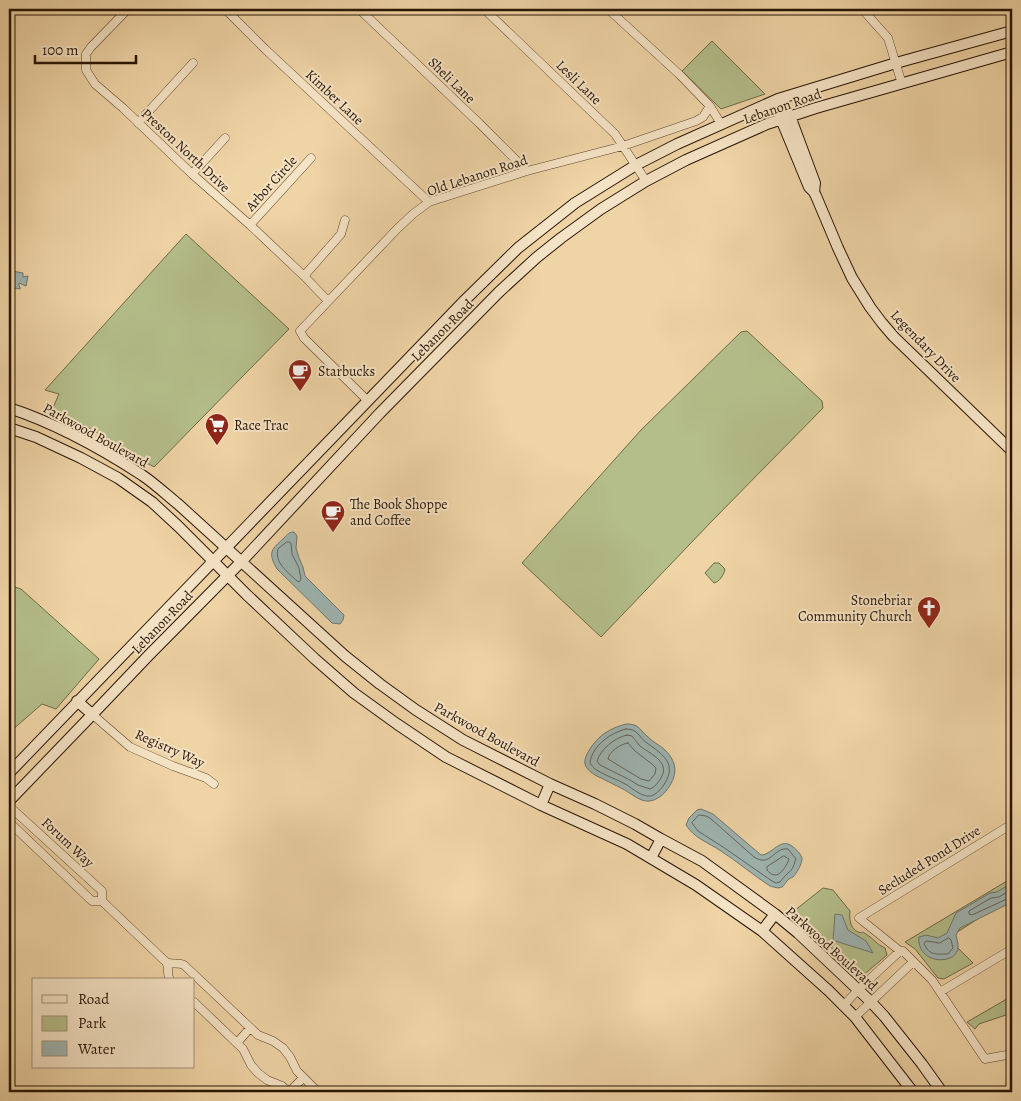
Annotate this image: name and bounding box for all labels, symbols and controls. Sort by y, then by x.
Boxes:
scale bar [35,32,136,64]
text: 100 m [42,40,79,60]
street label: Sheli Lane [424,53,479,108]
street label: Lesli Lane [552,56,606,109]
street label: Kimber Lane [301,65,368,129]
street label: Lebanon Road [741,84,824,129]
street label: Preston North Drive [137,104,234,197]
street label: Old Lebanon Road [424,150,530,201]
street label: Arbor Circle [241,151,301,216]
street label: Lebanon Road [407,295,478,366]
street label: Legendary Drive [886,306,965,387]
cafe icon: Starbucks [287,358,313,392]
place label: Starbucks [318,362,375,381]
street label: Parkwood Boulevard [40,399,152,473]
supermarket icon: Race Trac [204,412,230,446]
place label: Race Trac [234,416,289,435]
place label: The Book Shoppe and Coffee [350,495,448,530]
cafe icon: The Book Shoppe and Coffee [320,499,346,533]
street label: Lebanon Road [127,586,198,658]
place label: Stonebriar Community Church [798,591,913,626]
church icon: Stonebriar Community Church [916,595,942,629]
street label: Parkwood Boulevard [431,698,543,772]
street label: Registry Way [132,725,208,773]
street label: Forum Way [37,813,99,872]
street label: Secluded Pond Drive [874,821,984,900]
street label: Parkwood Boulevard [782,902,882,995]
legend [32,978,195,1068]
text: Road [78,989,110,1009]
text: Park [78,1013,107,1033]
text: Water [77,1039,115,1059]

